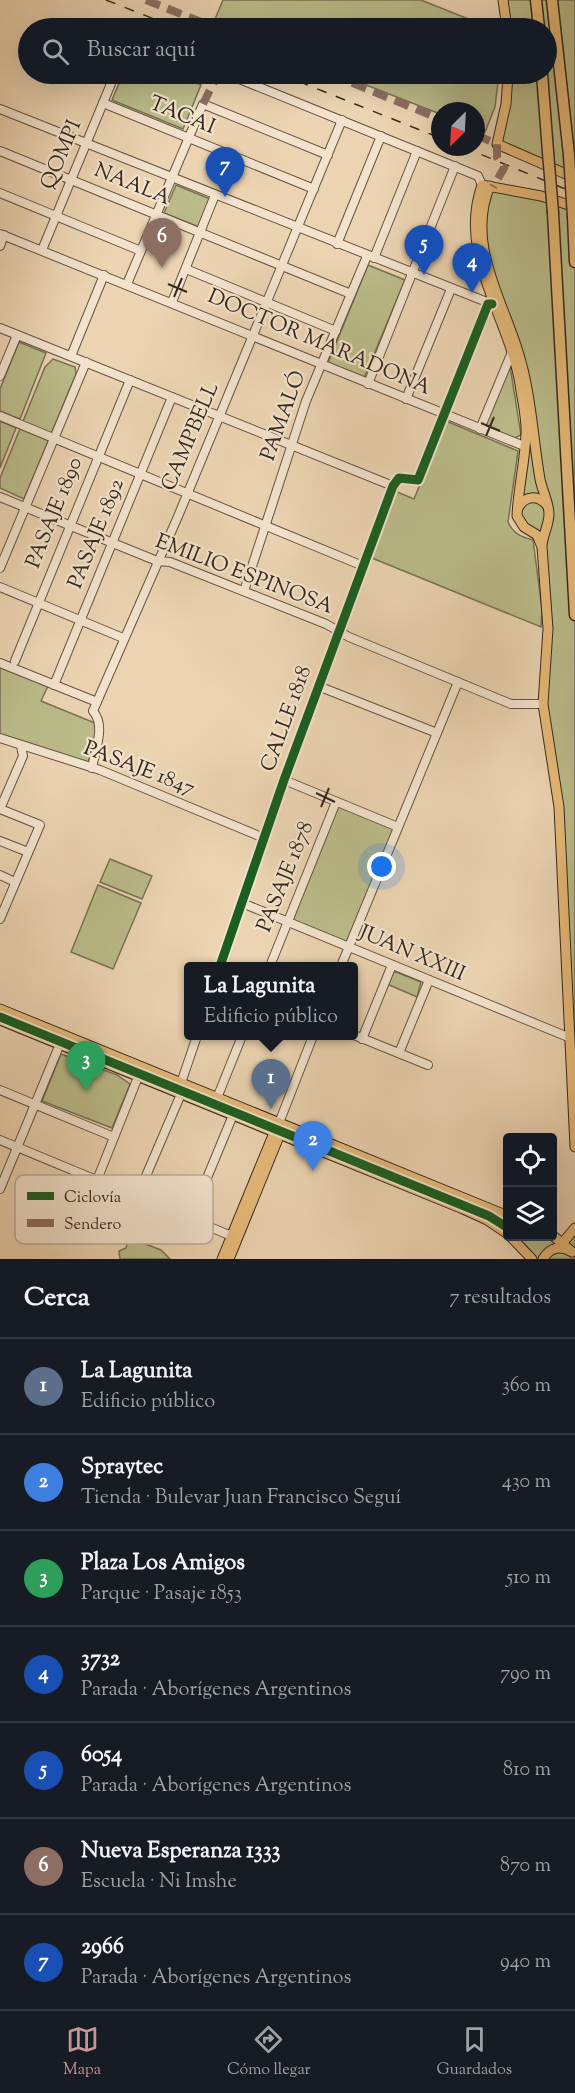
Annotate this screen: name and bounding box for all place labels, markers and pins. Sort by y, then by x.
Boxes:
pin: 7 [206,148,244,197]
pin: 6 [142,218,182,268]
pin: 5 [404,226,444,275]
pin: 4 [452,244,492,293]
pin: 3 [66,1042,106,1091]
pin: 1 [252,1060,290,1109]
pin: 2 [294,1122,332,1171]

